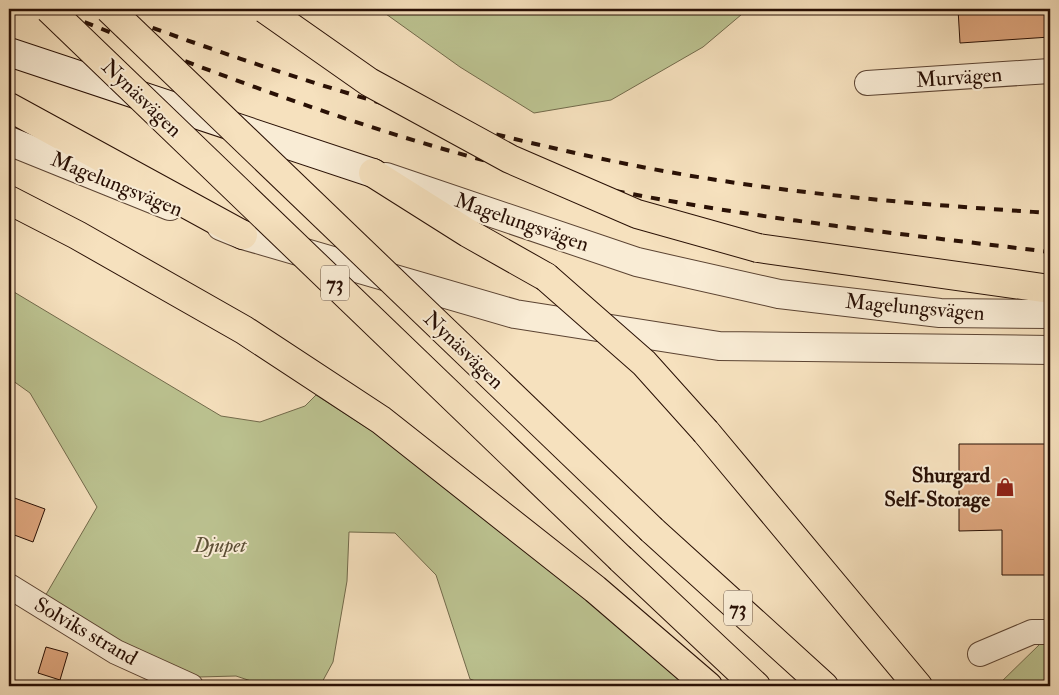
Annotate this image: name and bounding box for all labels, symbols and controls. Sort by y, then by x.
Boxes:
street label: Nynäsvägen [96,53,188,144]
street label: Murvägen [915,61,1003,94]
street label: Magelungsvägen [47,146,187,223]
street label: Magelungsvägen [451,187,593,258]
road number: 73 [321,266,349,300]
street label: Magelungsvägen [844,288,986,327]
street label: Nynäsvägen [418,305,510,396]
place label: Shurgard Self-Storage [884,462,991,513]
shop icon: Shurgard Self-Storage [994,476,1016,498]
park label: Djupet [193,532,247,559]
road number: 73 [724,590,752,626]
street label: Solviks strand [29,591,143,672]

